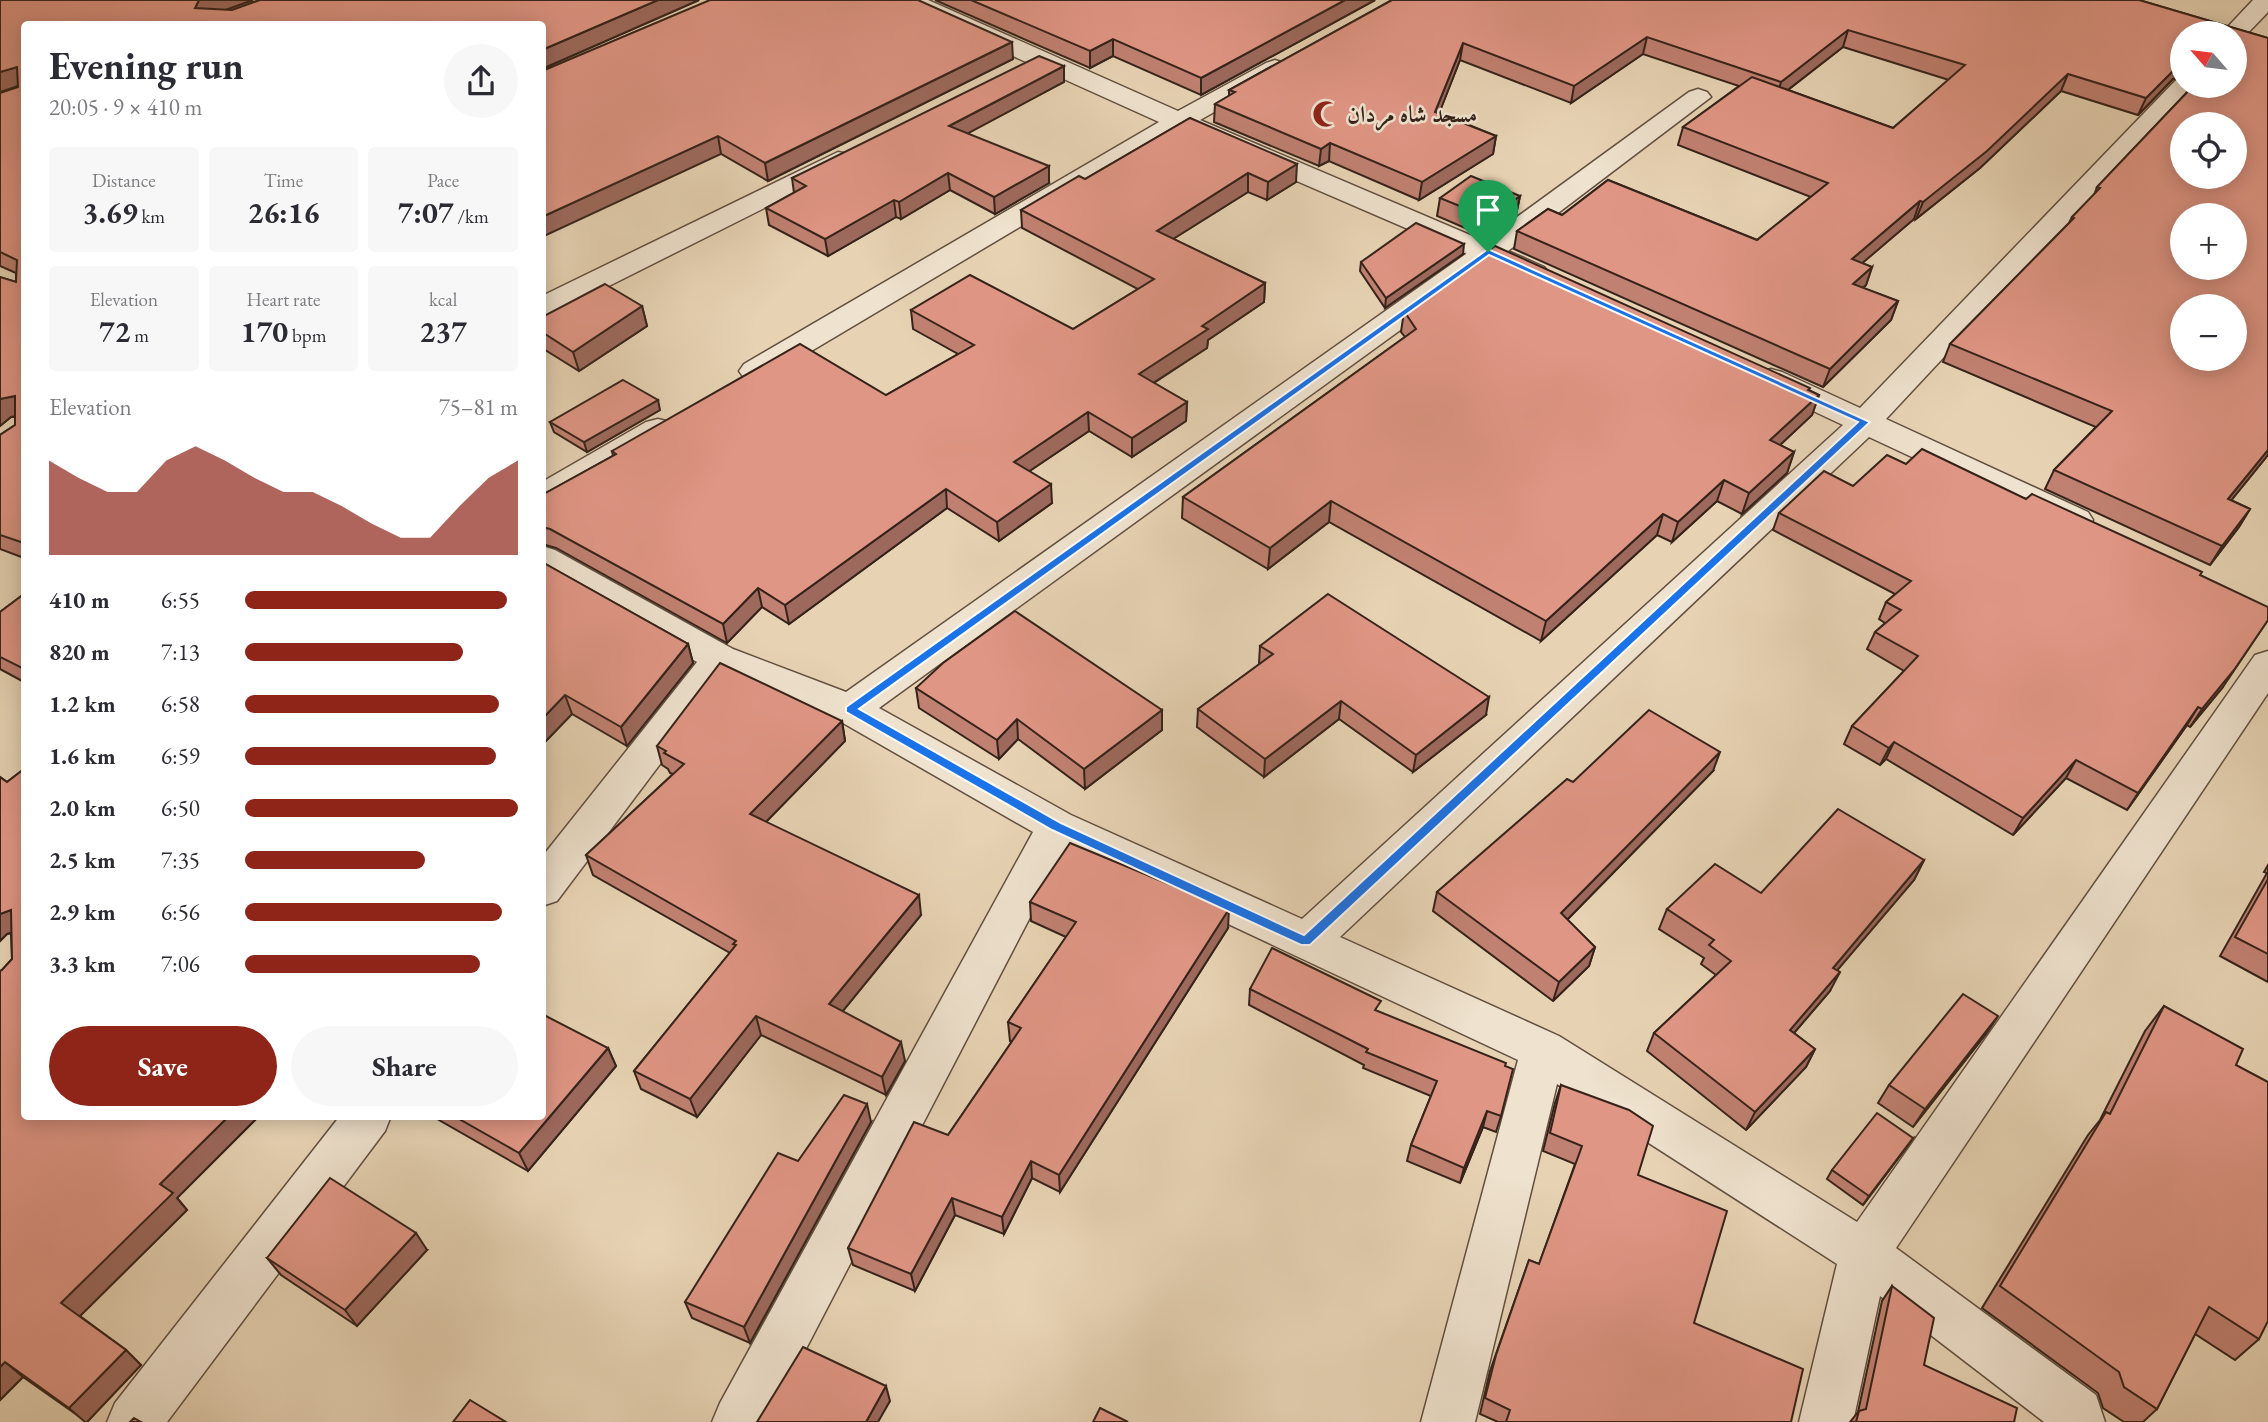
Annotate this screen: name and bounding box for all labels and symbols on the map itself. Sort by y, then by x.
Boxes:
north arrow [2170,21,2247,98]
mosque icon: مسجد شاه مردان [1311,99,1341,129]
place label: مسجد شاه مردان [1347,99,1477,131]
pin [1458,180,1518,252]

